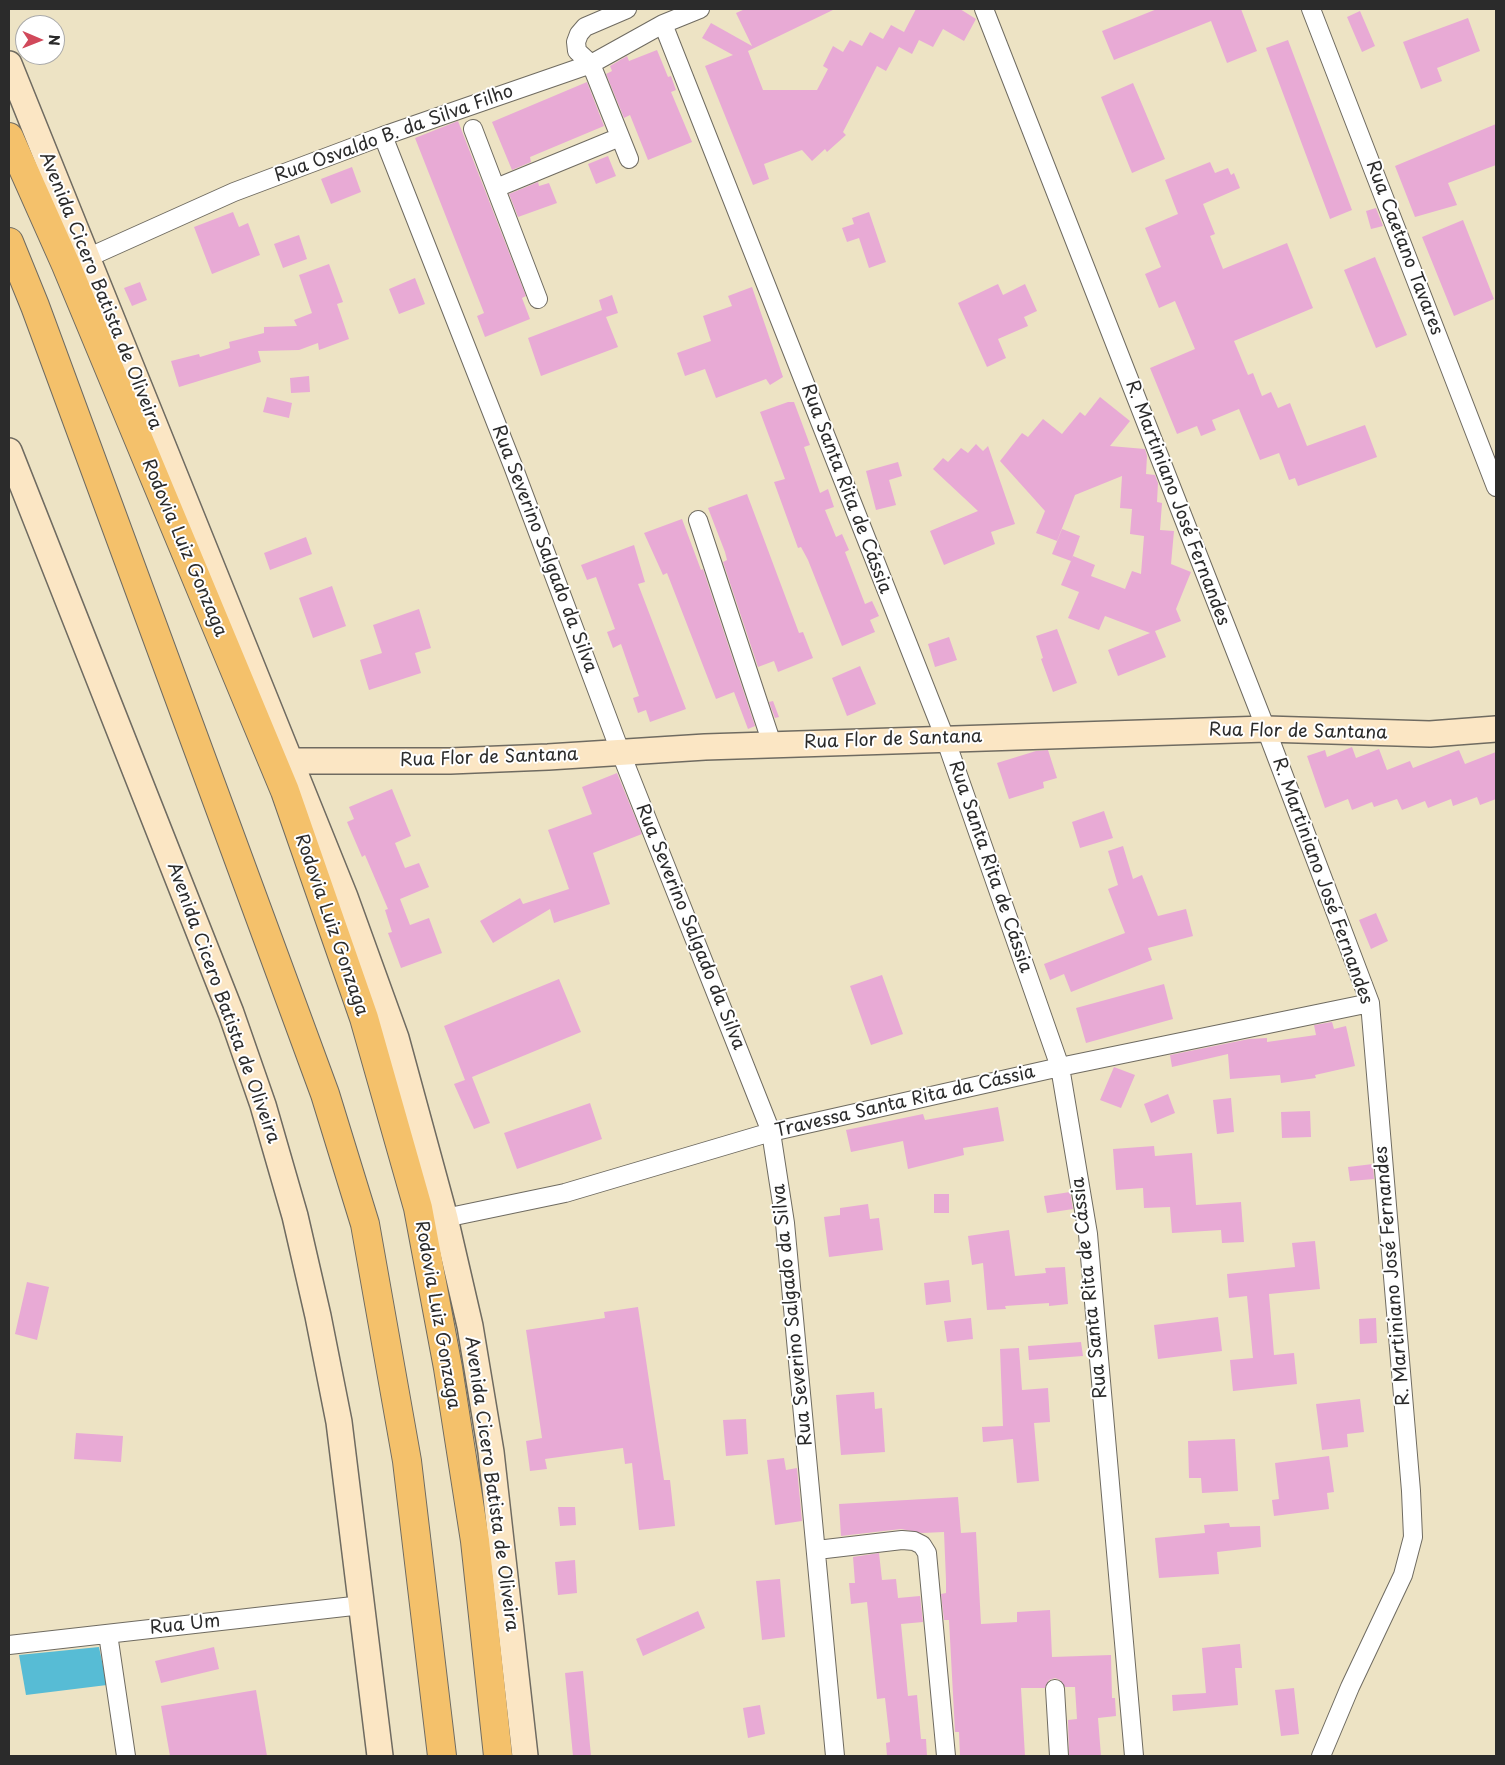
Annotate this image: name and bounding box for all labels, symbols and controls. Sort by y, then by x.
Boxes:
north arrow [15,15,65,65]
text: N [44,35,65,46]
street label: Rua Osvaldo B. da Silva Filho [272,81,516,187]
street label: Avenida Cicero Batista de Oliveira [34,149,166,433]
street label: Rua Caetano Tavares [1361,158,1447,338]
street label: R. Martiniano José Fernandes [1120,377,1234,629]
street label: Rua Santa Rita de Cássia [796,381,896,597]
street label: Rua Severino Salgado da Silva [487,422,601,676]
street label: Rodovia Luiz Gonzaga [137,456,231,640]
street label: Rua Flor de Santana [1209,720,1387,744]
street label: Rua Flor de Santana [803,726,983,754]
street label: Rua Flor de Santana [399,744,579,772]
street label: R. Martiniano José Fernandes [1267,755,1377,1007]
street label: Rua Santa Rita de Cássia [944,758,1036,976]
street label: Rua Severino Salgado da Silva [631,801,749,1053]
street label: Rodovia Luiz Gonzaga [290,831,372,1019]
street label: Avenida Cicero Batista de Oliveira [162,859,284,1147]
street label: Travessa Santa Rita da Cássia [773,1062,1037,1142]
street label: R. Martiniano José Fernandes [1371,1145,1415,1407]
street label: Rua Santa Rita de Cássia [1068,1176,1112,1400]
street label: Rua Severino Salgado da Silva [768,1183,818,1447]
street label: Rodovia Luiz Gonzaga [410,1219,464,1411]
street label: Avenida Cicero Batista de Oliveira [460,1335,522,1633]
street label: Rua Um [149,1611,221,1639]

